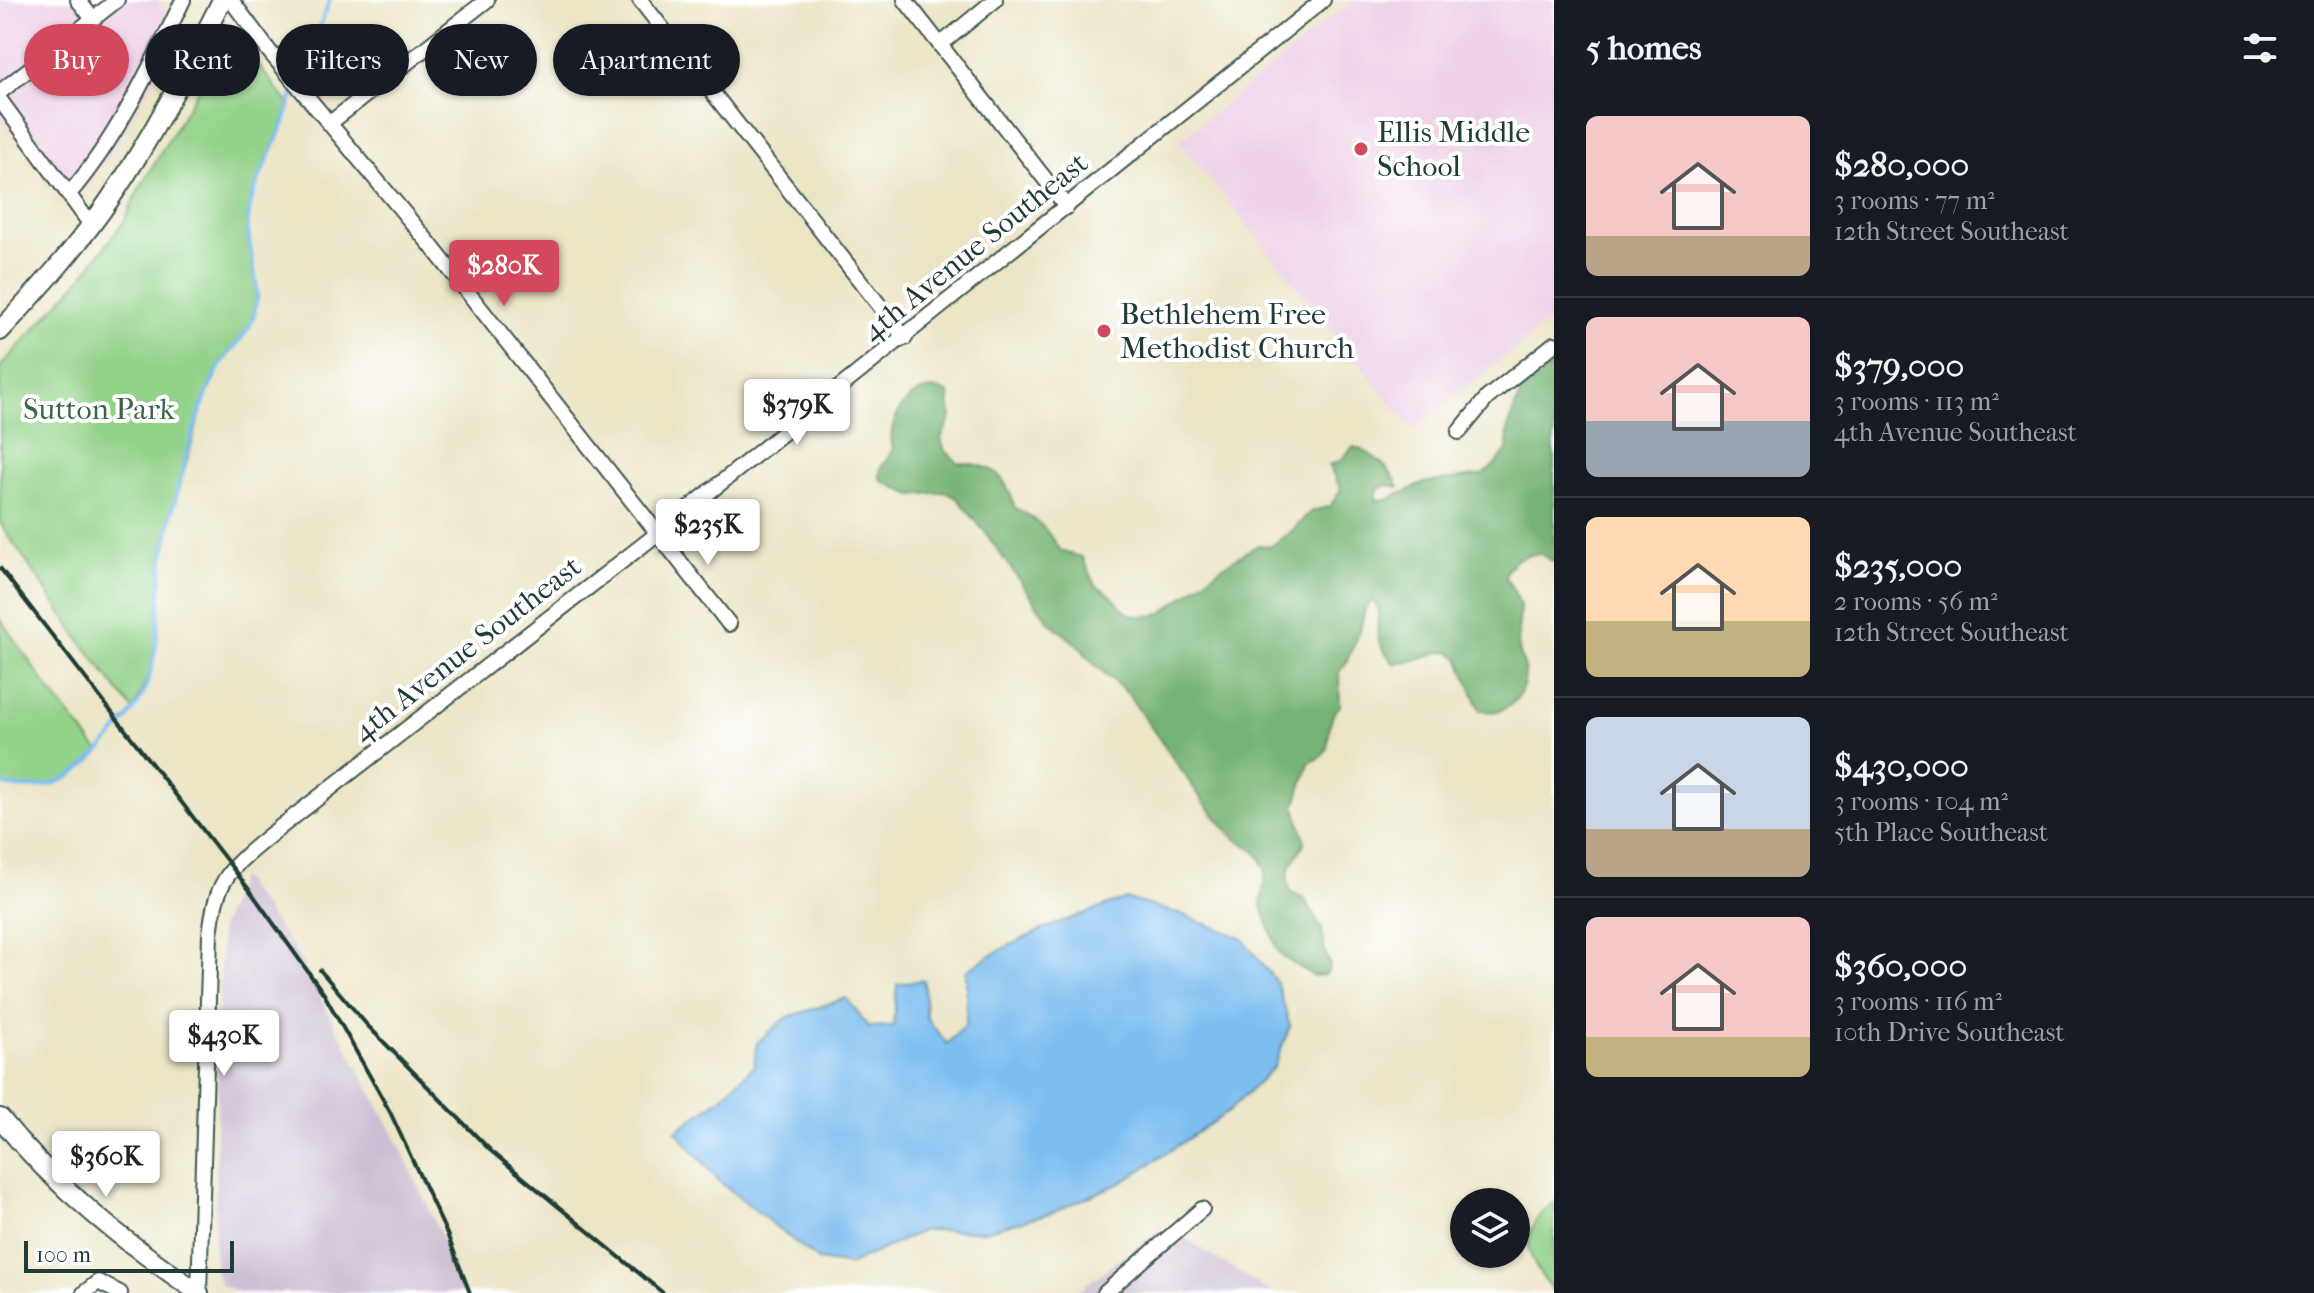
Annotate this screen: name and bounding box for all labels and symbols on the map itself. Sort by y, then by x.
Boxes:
place label: Ellis Middle School [1377,115,1530,184]
marker: Ellis Middle School [1352,140,1370,158]
street label: 4th Avenue Southeast [855,145,1095,349]
pin: $280K [448,240,560,308]
place label: Bethlehem Free Methodist Church [1120,297,1354,366]
marker: Bethlehem Free Methodist Church [1095,322,1113,340]
pin: $379K [741,379,853,447]
park label: Sutton Park [23,392,176,427]
pin: $235K [652,499,764,567]
street label: 4th Avenue Southeast [346,549,588,749]
pin: $430K [168,1010,280,1078]
pin: $360K [50,1131,162,1199]
scale bar [24,1237,234,1273]

